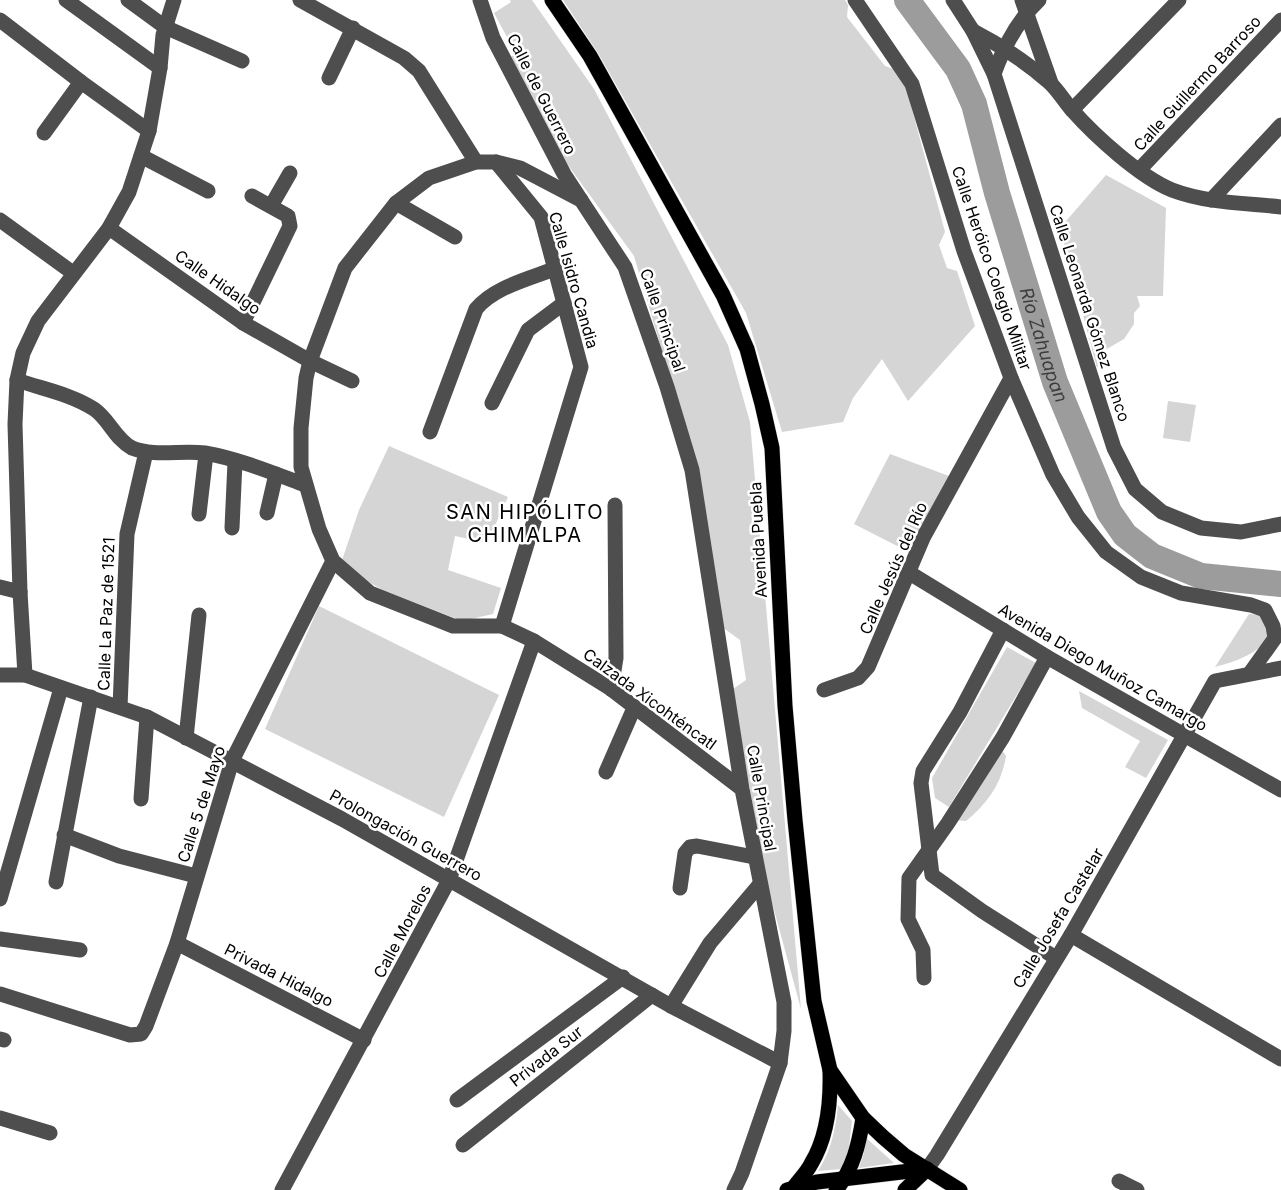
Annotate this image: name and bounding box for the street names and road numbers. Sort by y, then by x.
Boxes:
street label: Calle Guillermo Barroso [1129,11,1265,155]
street label: Calle de Guerrero [503,30,581,158]
street label: Calle Heróico Colegio Militar [948,163,1036,373]
street label: Calle Leonarda Gómez Blanco [1045,202,1135,424]
street label: Calle Isidro Candia [545,209,603,351]
street label: Calle Hidalgo [171,245,265,319]
street label: Calle Principal [636,266,690,374]
street label: Avenida Puebla [745,481,771,599]
street label: Calle Jesús del Río [855,499,931,637]
street label: Calle La Paz de 1521 [93,537,119,691]
street label: Avenida Diego Muñoz Camargo [995,599,1211,735]
street label: Calzada Xicohténcatl [579,644,721,754]
street label: Calle 5 de Mayo [173,743,229,865]
street label: Calle Principal [743,743,781,853]
street label: Prolongación Guerrero [326,785,486,885]
street label: Calle Josefa Castelar [1008,844,1108,992]
street label: Calle Morelos [369,881,435,981]
street label: Privada Hidalgo [221,939,337,1011]
street label: Privada Sur [505,1021,587,1091]

